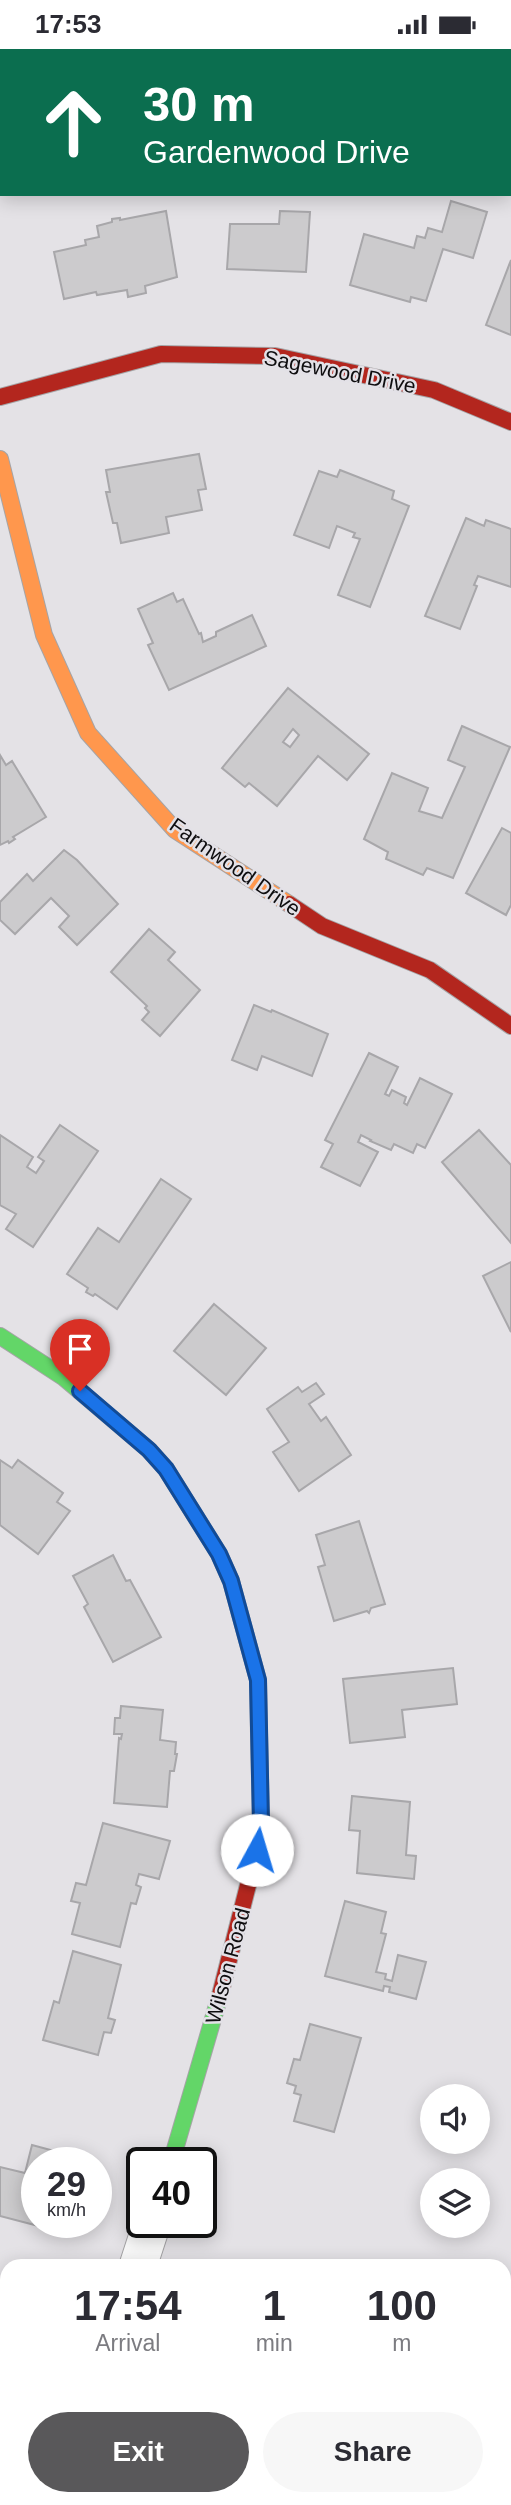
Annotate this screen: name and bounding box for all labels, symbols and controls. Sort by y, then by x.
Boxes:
text: 17:53 [35,9,102,39]
icon: ahead [28,77,119,168]
text: 30 m [143,77,255,131]
text: Gardenwood Drive [143,134,410,170]
street label: Sagewood Drive [262,346,418,397]
street label: Farmwood Drive [166,813,305,920]
pin [50,1319,110,1391]
icon: arrive [61,1330,99,1368]
position arrow [220,1813,294,1887]
street label: Wilson Road [201,1905,254,2026]
map controls [420,2084,490,2238]
button: sound [420,2084,490,2154]
speed limit sign: 40 [126,2147,217,2238]
text: 29 [47,2164,86,2203]
button: layers [420,2168,490,2238]
text: km/h [47,2200,86,2220]
text: 17:54 [74,2282,182,2329]
text: 1 [262,2282,286,2329]
text: 100 [367,2282,437,2329]
text: Arrival [95,2330,160,2356]
text: min [256,2330,293,2356]
text: m [392,2330,411,2356]
button: Exit [28,2412,249,2492]
button: Share [263,2412,483,2492]

